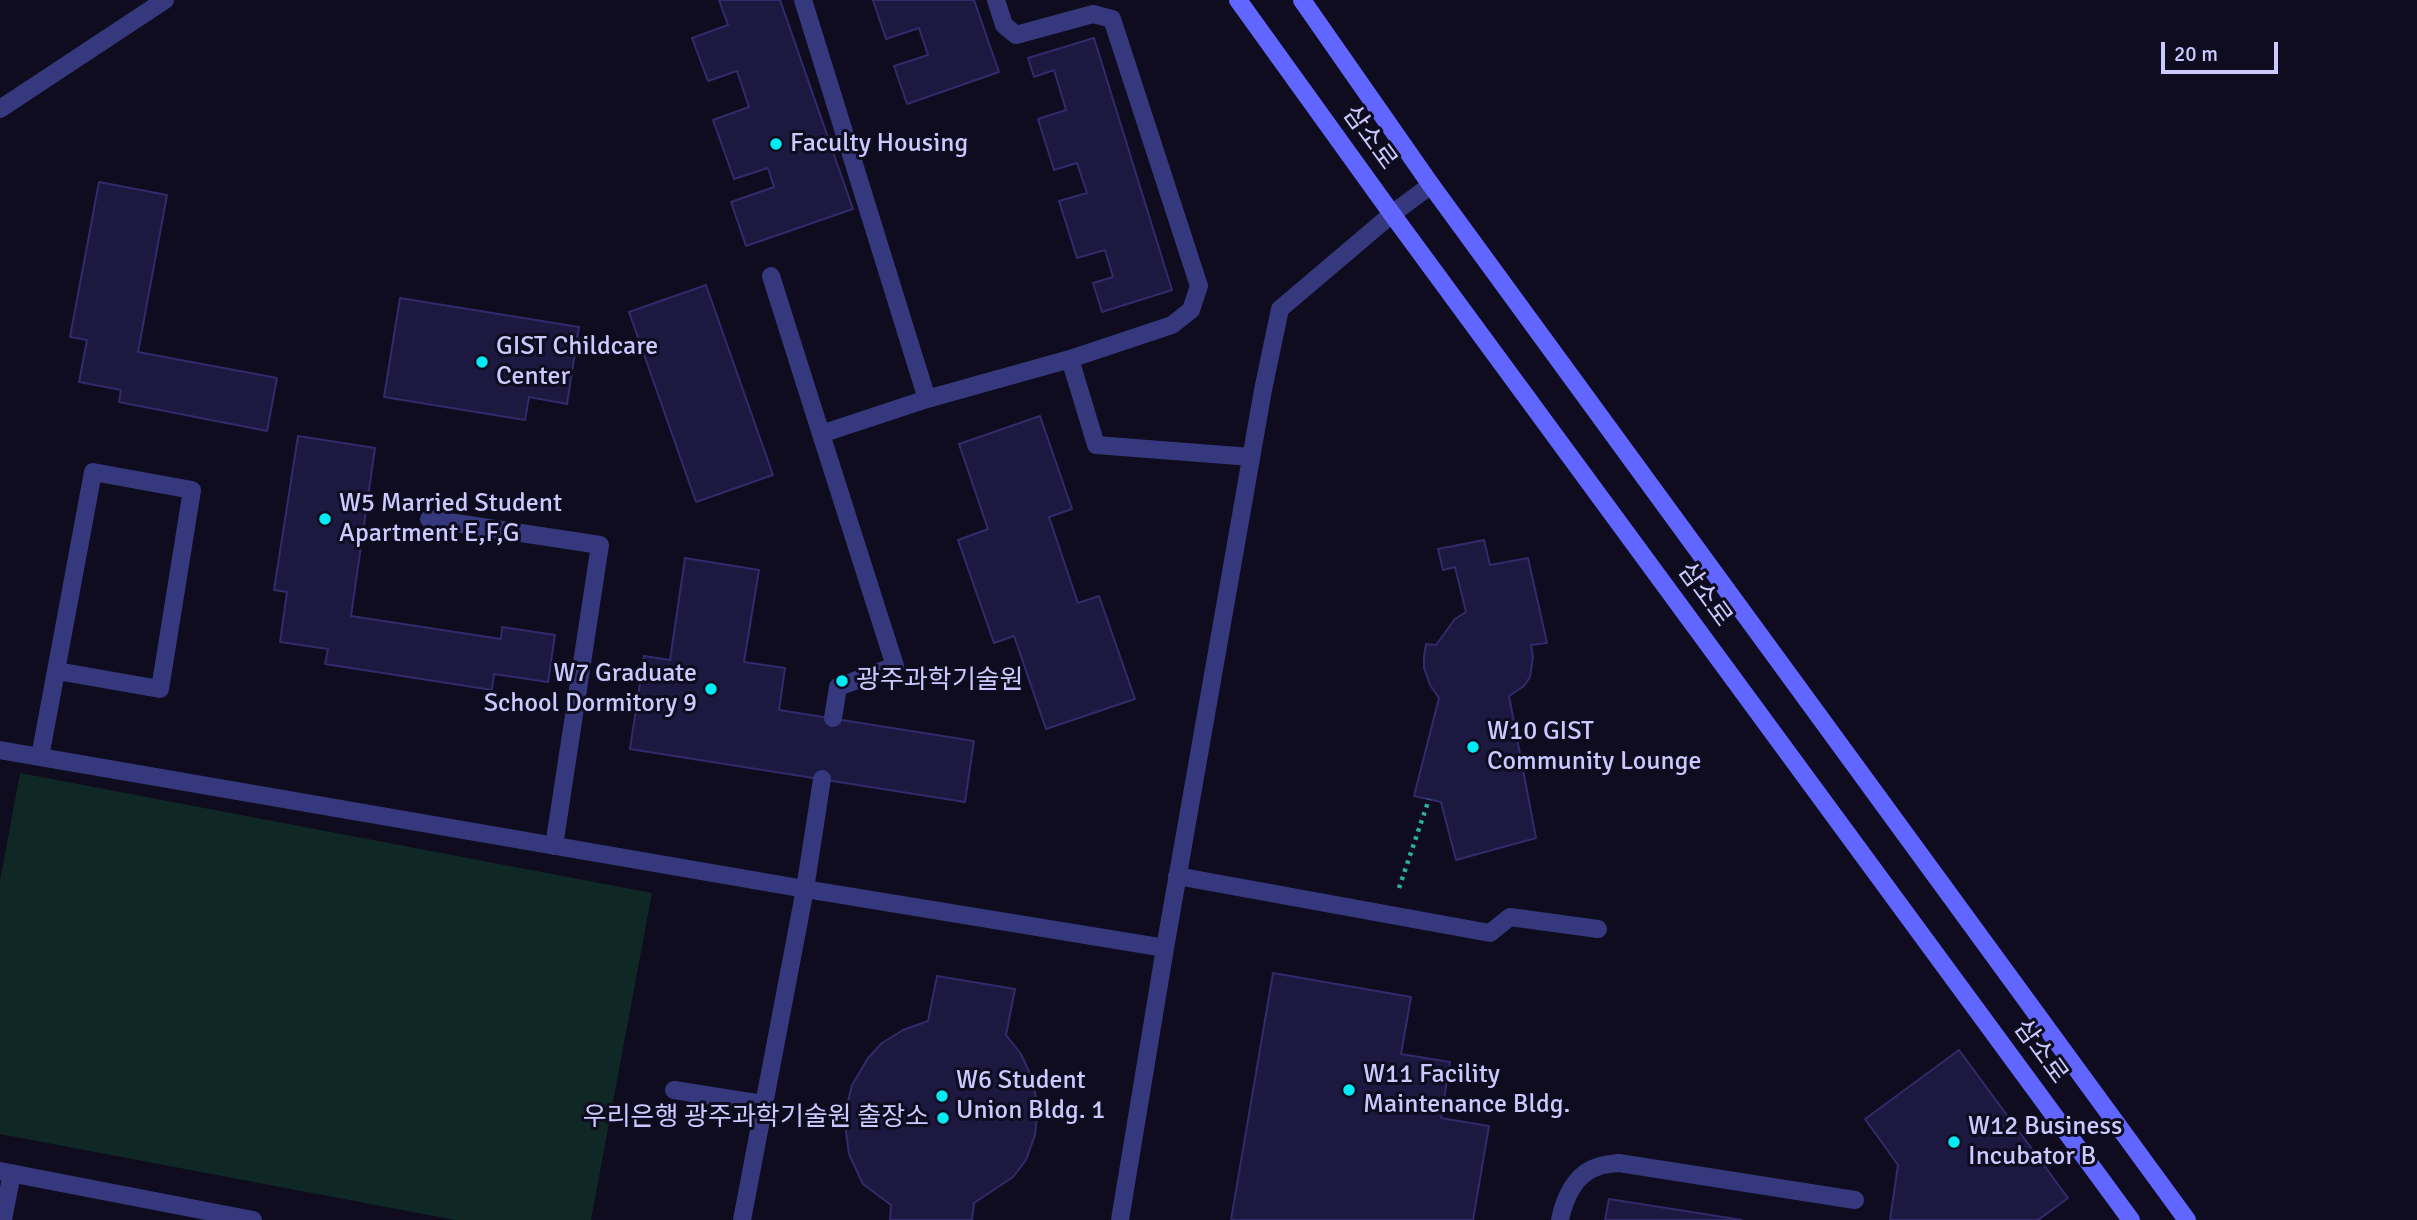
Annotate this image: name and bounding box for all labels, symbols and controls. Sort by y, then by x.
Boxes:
scale bar [2165,28,2282,72]
text: 20 m [2174,41,2218,67]
street label: 삼소로 [1335,100,1403,176]
place label: Faculty Housing [790,128,968,160]
marker: Faculty Housing [768,136,784,152]
place label: GIST Childcare Center [496,331,658,392]
marker: GIST Childcare Center [474,354,490,370]
place label: W5 Married Student Apartment E,F,G [339,488,562,550]
marker: W5 Married Student Apartment E,F,G [317,511,333,527]
street label: 삼소로 [1670,557,1738,633]
place label: W7 Graduate School Dormitory 9 [484,658,697,720]
place label: 광주과학기술원 [856,665,1023,697]
marker: 광주과학기술원 [834,673,850,689]
marker: W7 Graduate School Dormitory 9 [703,681,719,697]
place label: W10 GIST Community Lounge [1487,716,1701,778]
marker: W10 GIST Community Lounge [1465,739,1481,755]
street label: 삼소로 [2006,1014,2074,1090]
place label: W11 Facility Maintenance Bldg. [1363,1059,1570,1120]
place label: W6 Student Union Bldg. 1 [956,1065,1105,1126]
marker: W11 Facility Maintenance Bldg. [1341,1082,1357,1098]
marker: W6 Student Union Bldg. 1 [934,1088,950,1104]
place label: 우리은행 광주과학기술원 출장소 [583,1102,929,1134]
marker: 우리은행 광주과학기술원 출장소 [935,1110,951,1126]
place label: W12 Business Incubator B [1968,1111,2122,1172]
marker: W12 Business Incubator B [1946,1134,1962,1150]

